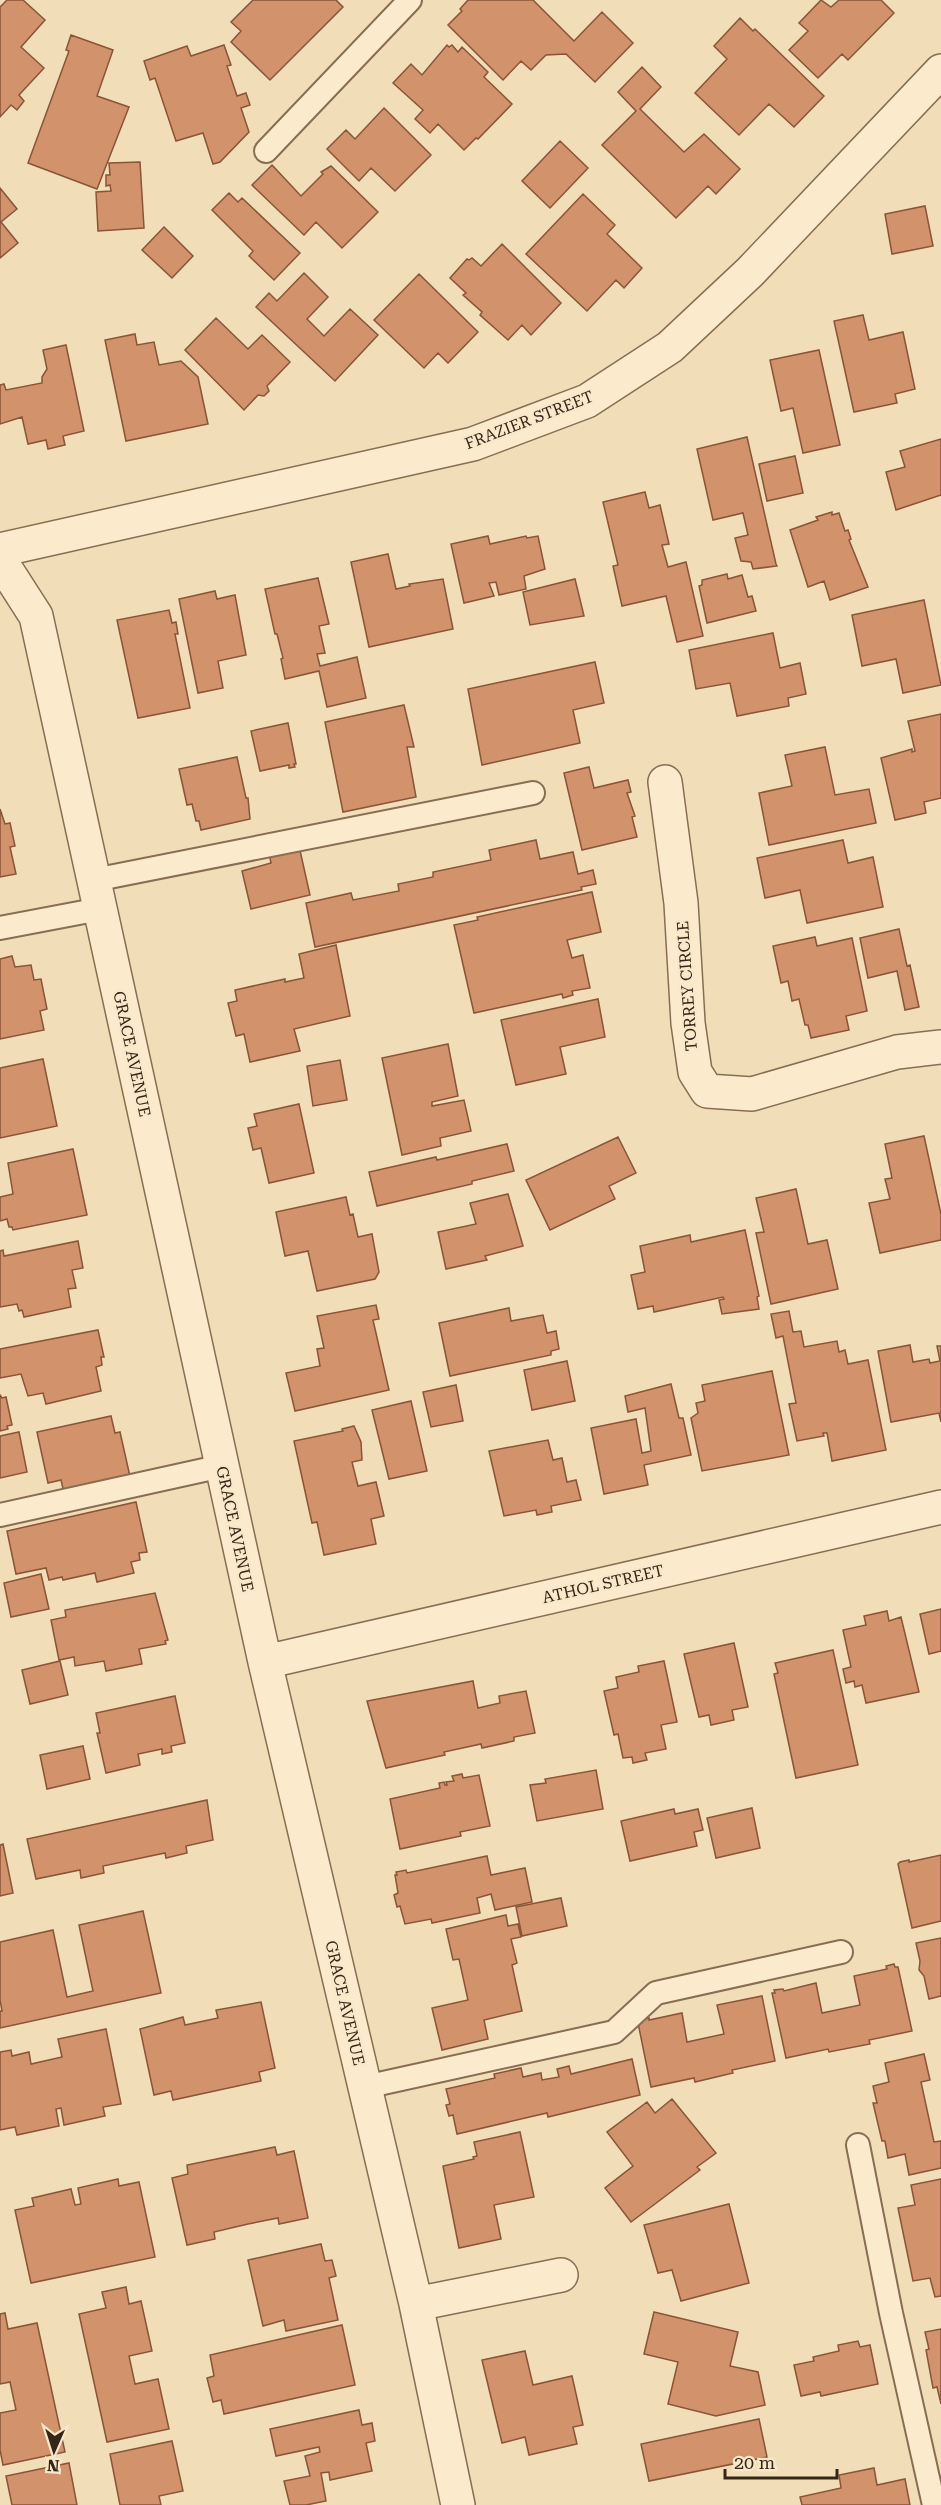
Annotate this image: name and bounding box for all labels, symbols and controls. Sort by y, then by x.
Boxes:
street label: FRAZIER STREET [462,387,596,453]
street label: TORREY CIRCLE [673,920,701,1052]
street label: GRACE AVENUE [109,989,155,1119]
street label: GRACE AVENUE [212,1464,258,1594]
street label: ATHOL STREET [540,1561,666,1607]
street label: GRACE AVENUE [321,1939,369,2067]
north arrow [24,2421,84,2481]
scale bar [725,2442,838,2480]
text: 20 m [734,2452,775,2473]
text: N [47,2456,60,2475]

